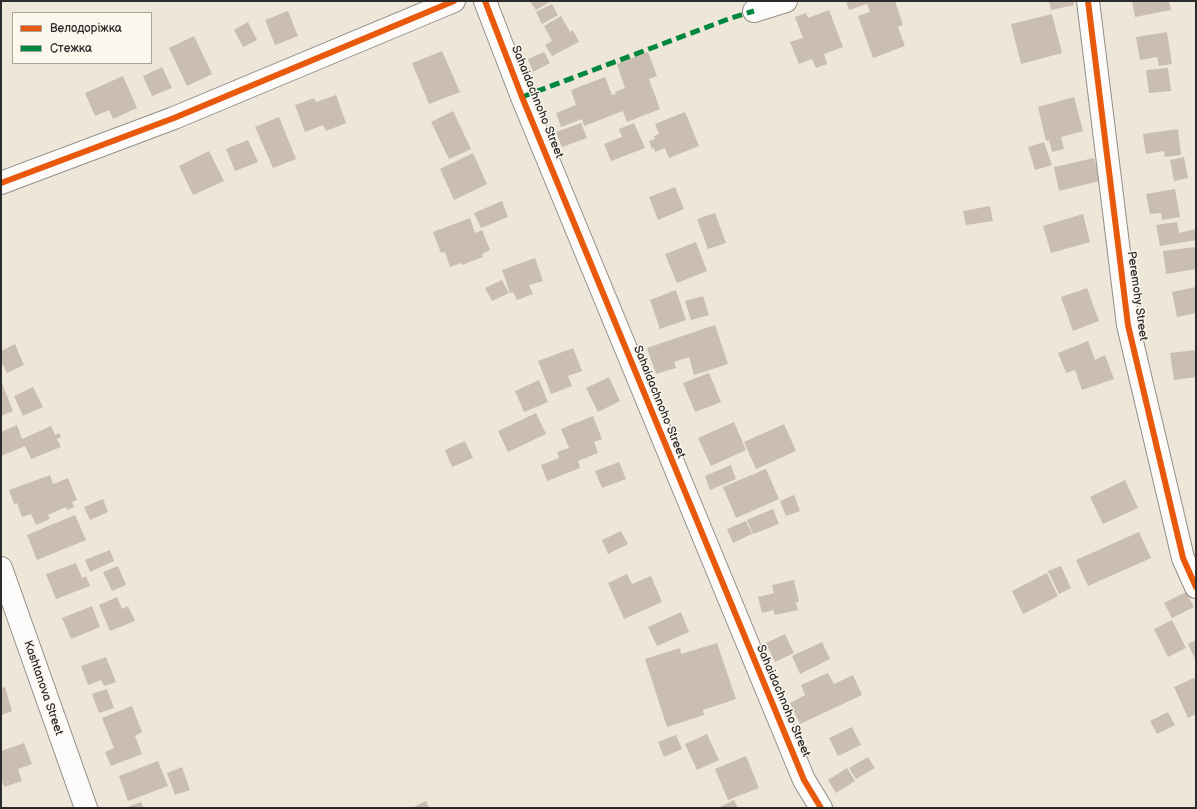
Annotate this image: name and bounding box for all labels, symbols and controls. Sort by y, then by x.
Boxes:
legend [12,12,152,64]
text: Велодоріжка [50,21,122,36]
text: Стежка [50,41,92,56]
street label: Sahaidachnoho Street [508,44,566,160]
street label: Peremohy Street [1124,250,1150,342]
street label: Sahaidachnoho Street [630,344,688,460]
street label: Kashtanova Street [20,639,66,737]
street label: Sahaidachnoho Street [753,643,813,759]

